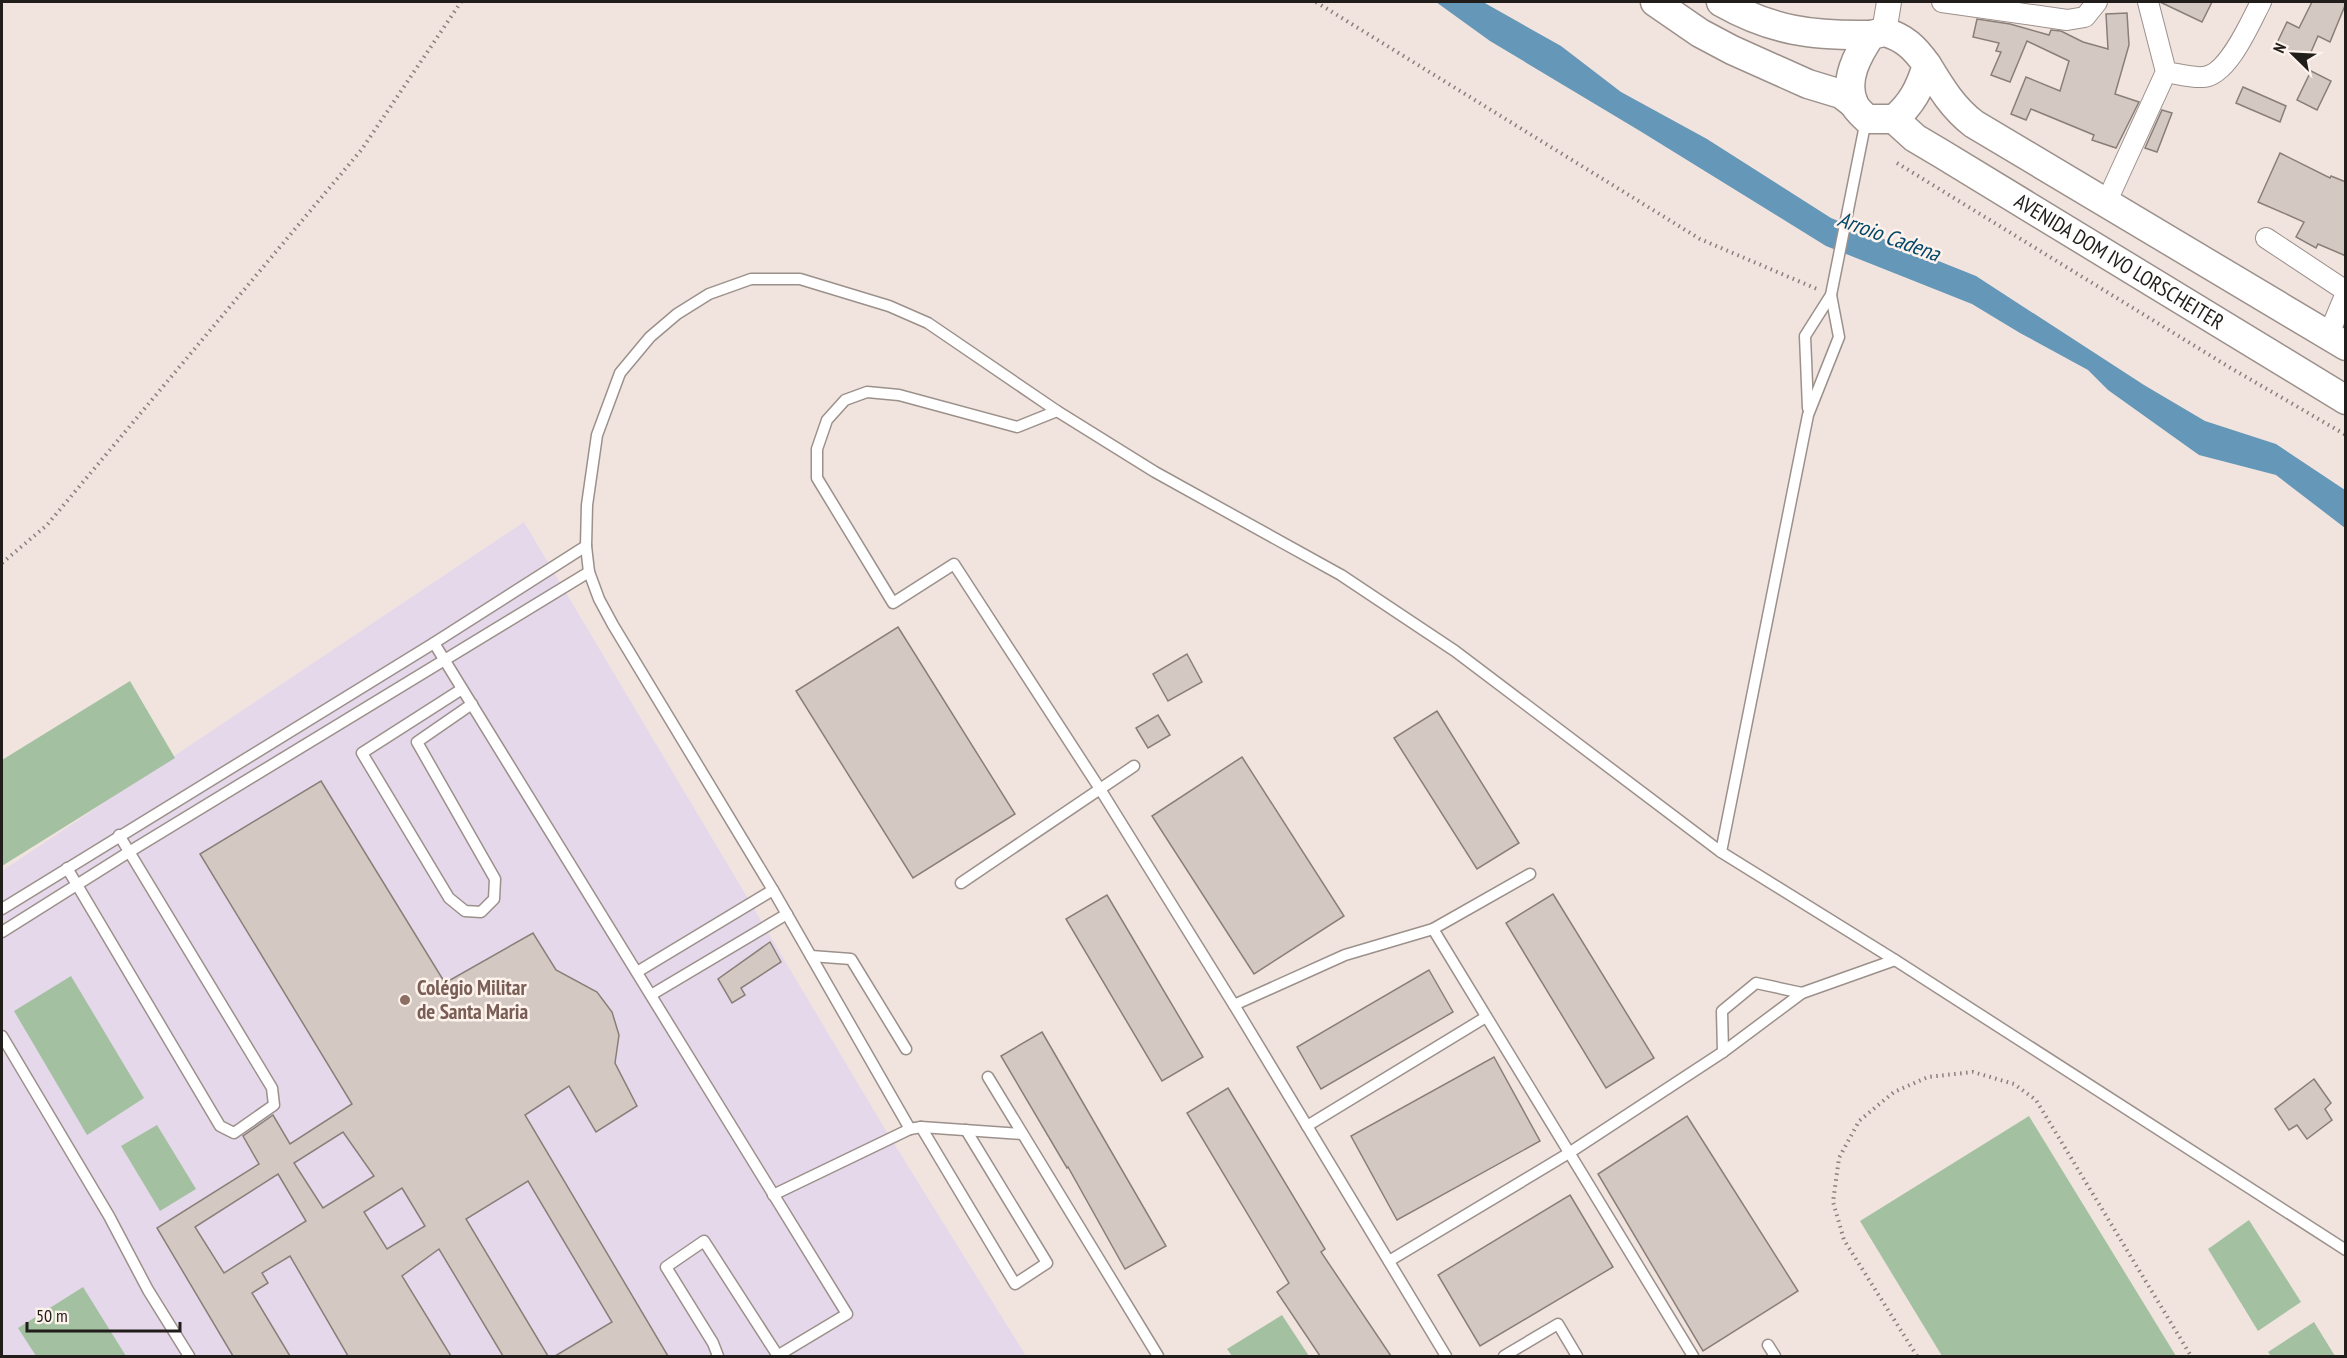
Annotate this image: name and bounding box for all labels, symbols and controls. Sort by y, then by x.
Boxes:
north arrow [2263,24,2323,84]
text: N [2268,40,2290,56]
street label: AVENIDA DOM IVO LORSCHEITER [2010,187,2229,335]
water label: Arroio Cadena [1834,205,1945,268]
place label: Colégio Militar de Santa Maria [417,974,529,1025]
marker: Colégio Militar de Santa Maria [398,993,412,1007]
scale bar [27,1295,180,1333]
text: 50 m [36,1304,68,1327]

